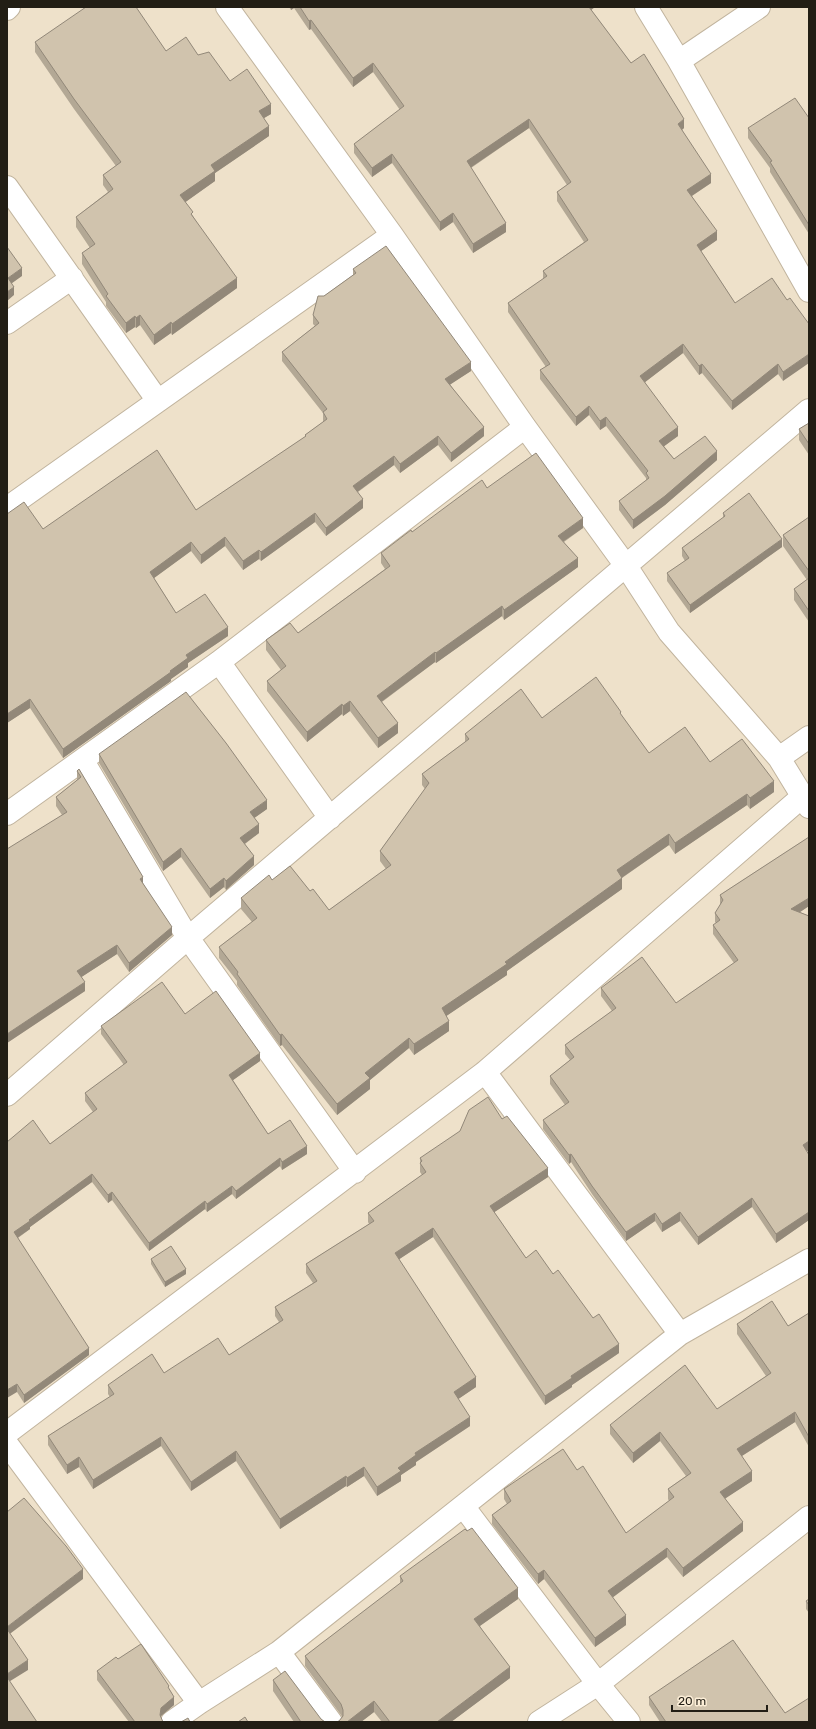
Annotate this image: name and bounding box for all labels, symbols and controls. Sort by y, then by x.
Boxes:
scale bar [672,1687,767,1713]
text: 20 m [678,1694,706,1708]

